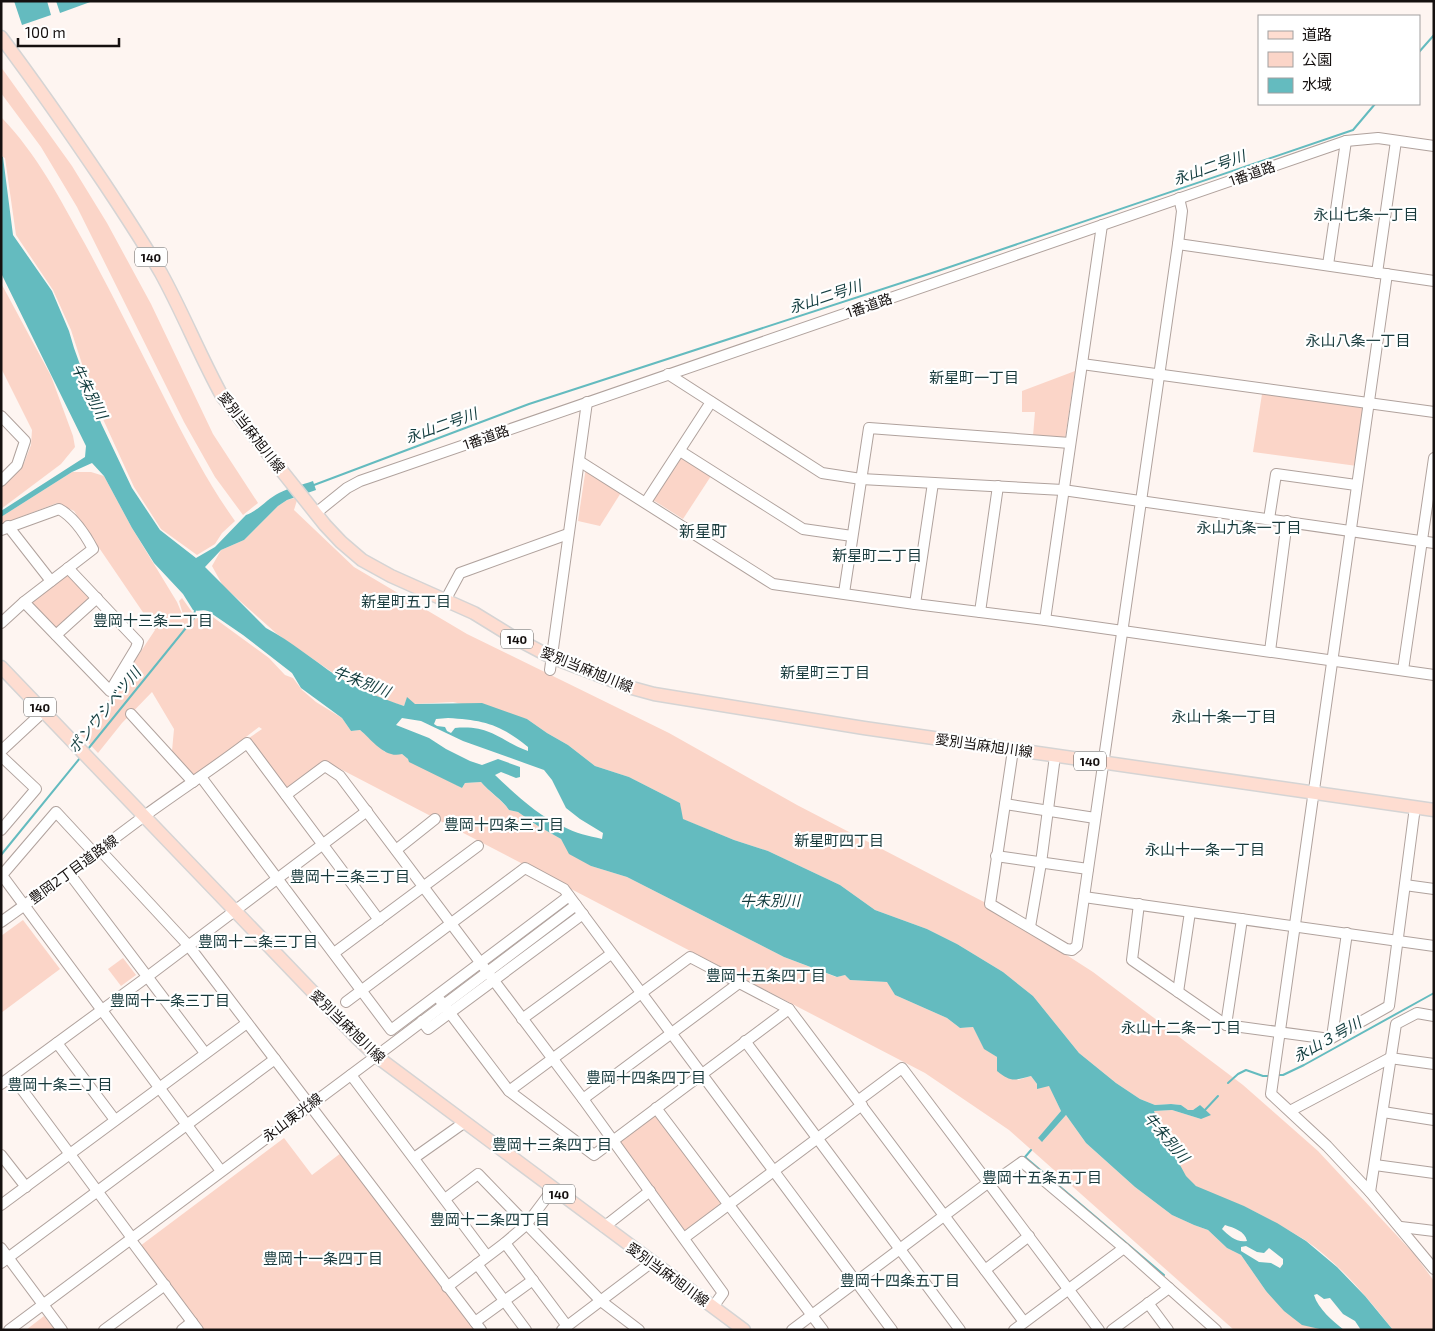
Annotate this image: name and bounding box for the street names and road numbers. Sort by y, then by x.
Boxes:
street label: 1番道路 [1227,157,1277,189]
road number: 140 [135,248,167,266]
street label: 1番道路 [844,289,894,321]
street label: 愛別当麻旭川線 [215,388,289,476]
street label: 1番道路 [461,421,511,453]
road number: 140 [501,630,533,648]
street label: 愛別当麻旭川線 [538,643,636,695]
road number: 140 [24,698,56,716]
street label: 愛別当麻旭川線 [934,730,1034,760]
road number: 140 [1074,751,1106,770]
street label: 豊岡2丁目道路線 [25,831,121,907]
street label: 愛別当麻旭川線 [307,986,389,1066]
street label: 永山東光線 [259,1089,325,1145]
road number: 140 [543,1184,575,1204]
street label: 愛別当麻旭川線 [623,1238,713,1310]

